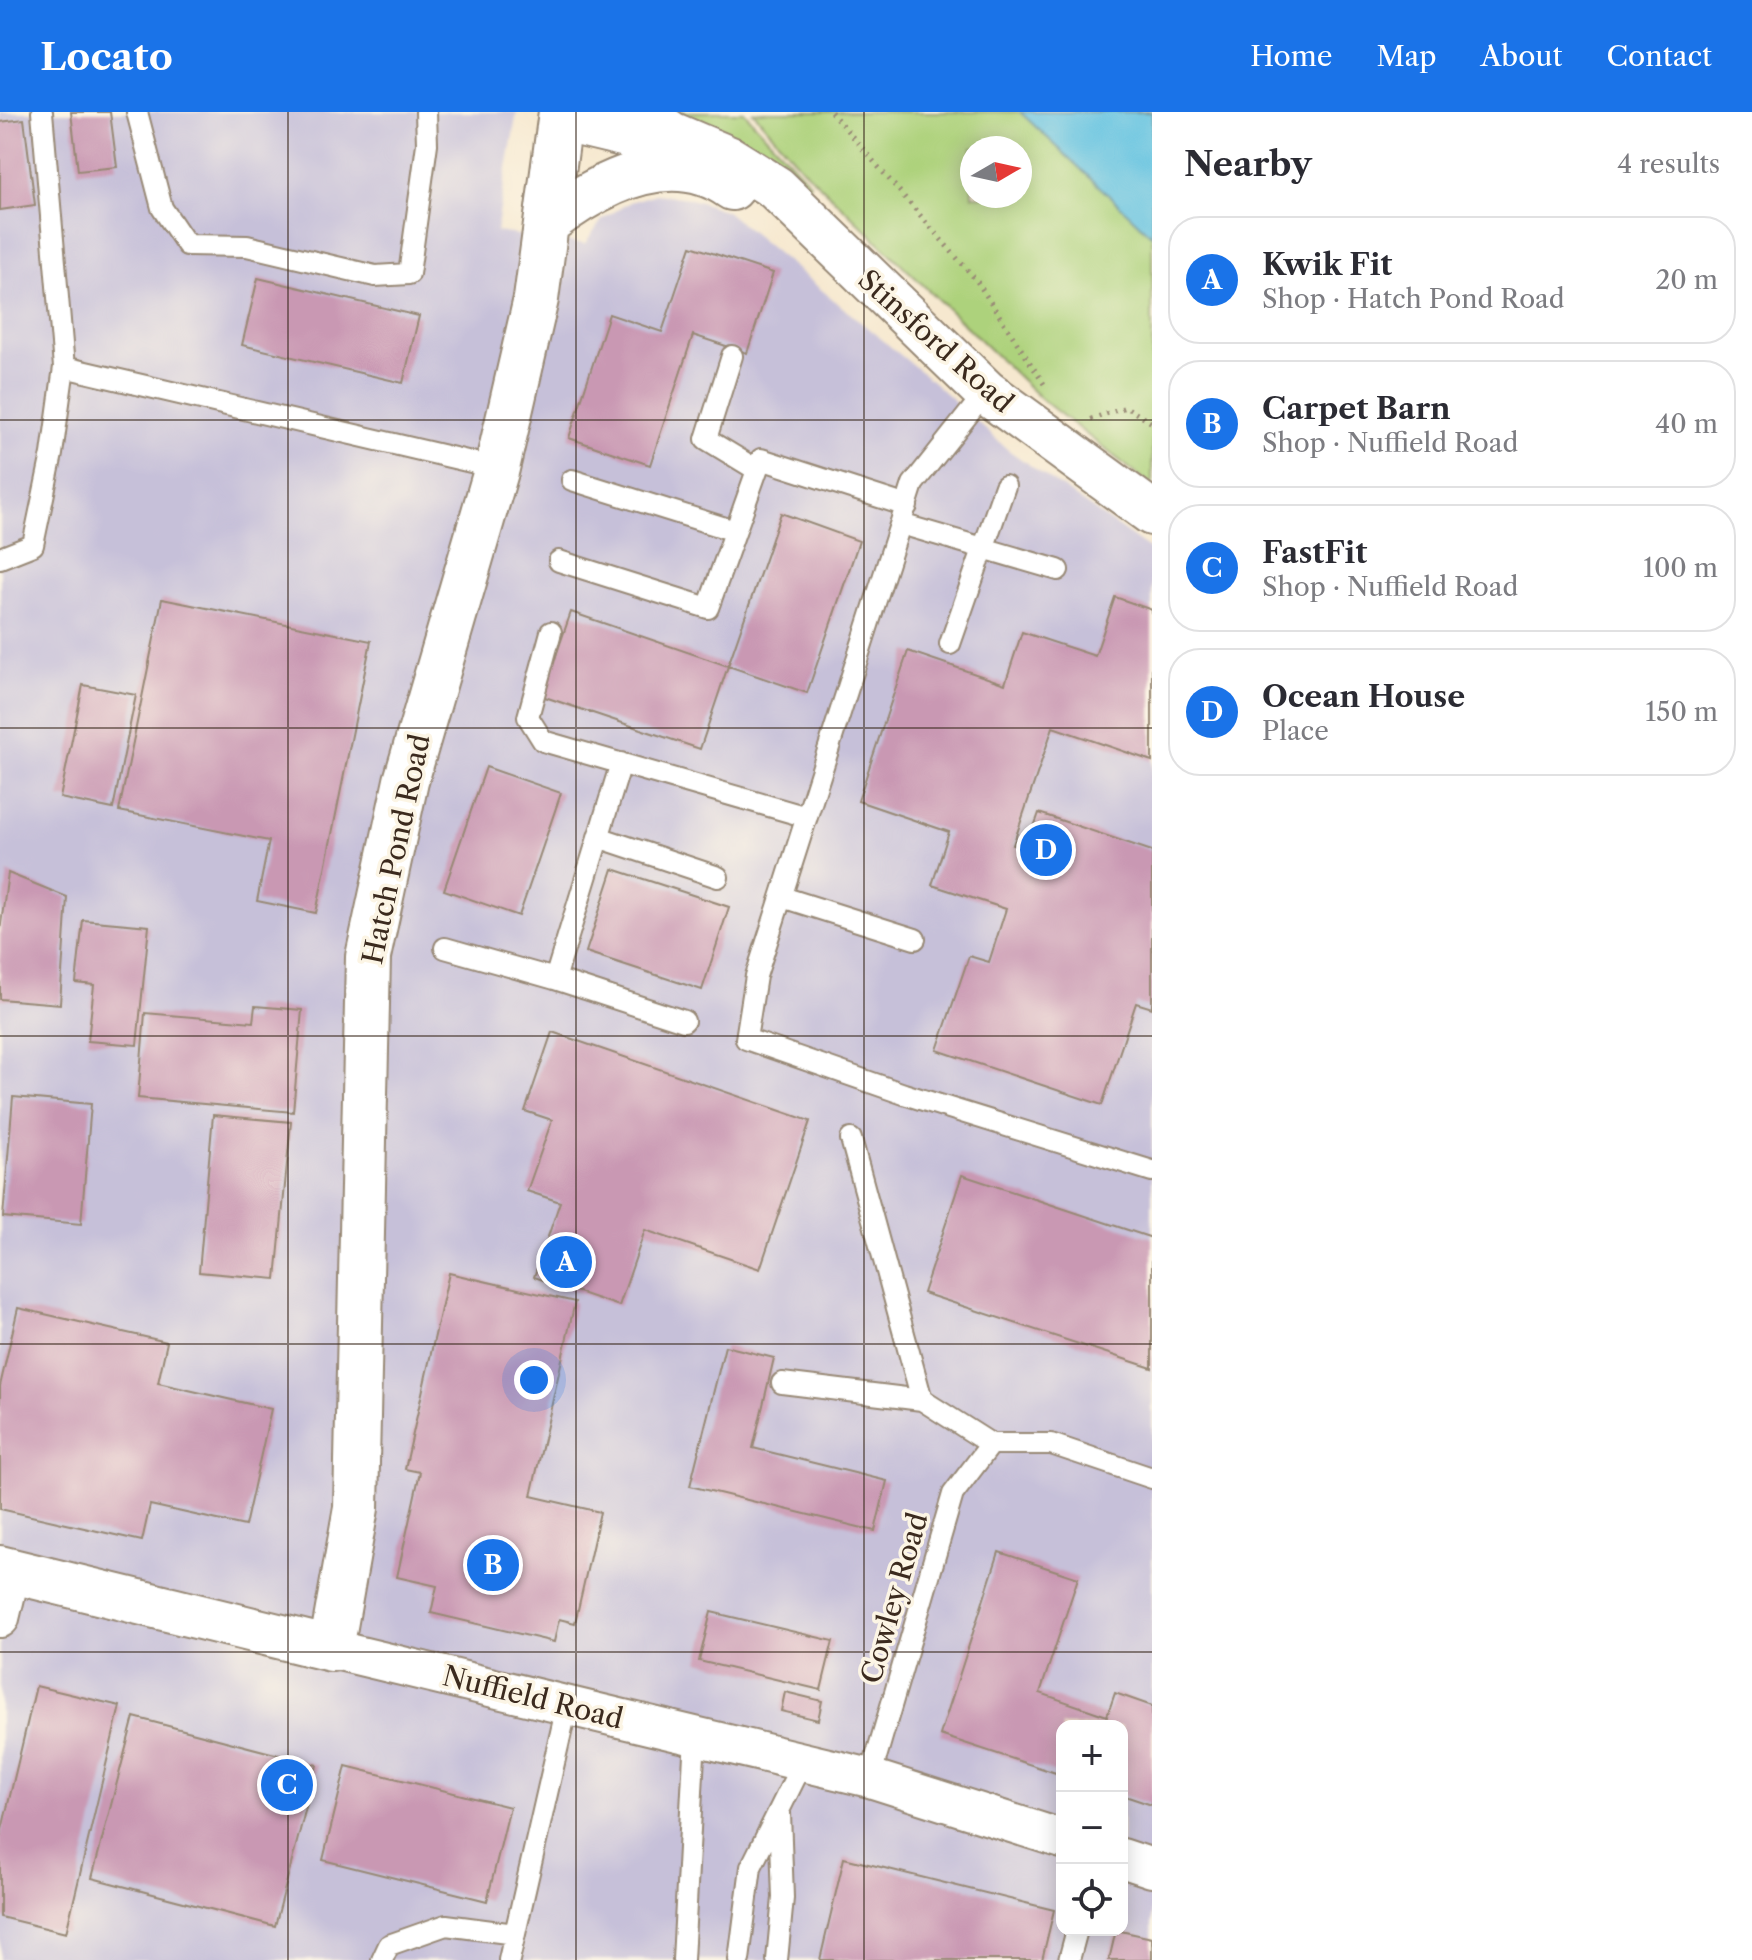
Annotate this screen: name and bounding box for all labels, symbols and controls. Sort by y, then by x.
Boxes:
text: Locato [40,33,173,80]
text: Home [1250,39,1332,73]
text: Map [1376,39,1436,73]
text: About [1480,39,1562,73]
text: Contact [1606,39,1712,73]
north arrow [960,136,1032,208]
text: Nearby [1184,143,1312,185]
text: 4 results [1617,148,1720,180]
text: Kwik Fit [1262,246,1392,283]
street label: Stinsford Road [851,262,1021,420]
text: A [1202,264,1222,296]
text: 20 m [1655,264,1718,296]
text: Shop · Hatch Pond Road [1262,283,1565,315]
text: Carpet Barn [1262,390,1451,427]
text: B [1202,408,1222,440]
text: 40 m [1655,408,1718,440]
text: Shop · Nuffield Road [1262,427,1518,459]
text: FastFit [1262,534,1367,571]
text: C [1202,552,1222,584]
text: 100 m [1643,552,1718,584]
text: Shop · Nuffield Road [1262,571,1518,603]
text: Ocean House [1262,678,1465,715]
text: D [1201,696,1223,728]
text: 150 m [1645,696,1718,728]
text: Place [1262,715,1329,747]
street label: Hatch Pond Road [355,731,437,967]
pin: D [1020,820,1072,880]
pin: A [540,1232,592,1292]
your location [514,1360,554,1400]
street label: Cowley Road [853,1509,935,1687]
pin: B [467,1535,519,1595]
street label: Nuffield Road [439,1658,627,1736]
map controls [1056,1720,1128,1936]
button: + [1056,1720,1128,1792]
pin: C [261,1755,313,1815]
button: − [1056,1792,1128,1864]
button: locate [1056,1864,1128,1936]

